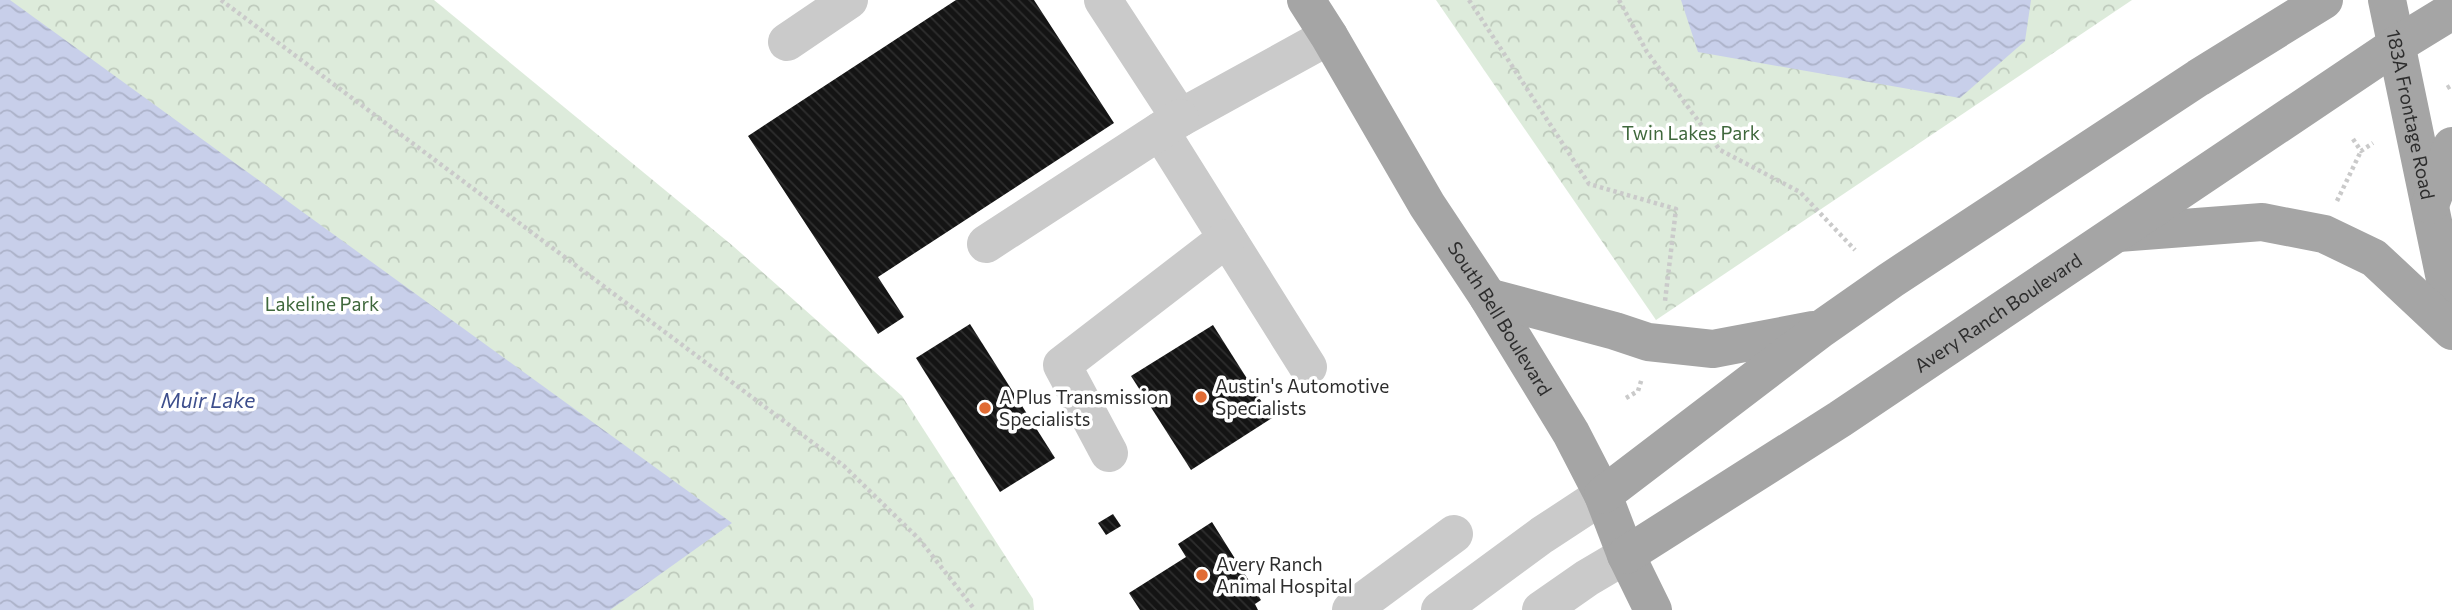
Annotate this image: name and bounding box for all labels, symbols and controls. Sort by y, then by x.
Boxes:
street label: 183A Frontage Road [2382,27,2440,201]
park label: Twin Lakes Park [1622,121,1760,144]
street label: South Bell Boulevard [1443,237,1557,400]
street label: Avery Ranch Boulevard [1910,248,2086,377]
park label: Lakeline Park [265,292,379,315]
place label: Austin's Automotive Specialists [1215,374,1389,419]
place label: A Plus Transmission Specialists [999,385,1169,430]
water label: Muir Lake [161,387,255,412]
marker: Austin's Automotive Specialists [1193,389,1209,405]
marker: A Plus Transmission Specialists [977,400,993,416]
place label: Avery Ranch Animal Hospital [1216,552,1353,597]
marker: Avery Ranch Animal Hospital [1194,567,1210,583]

